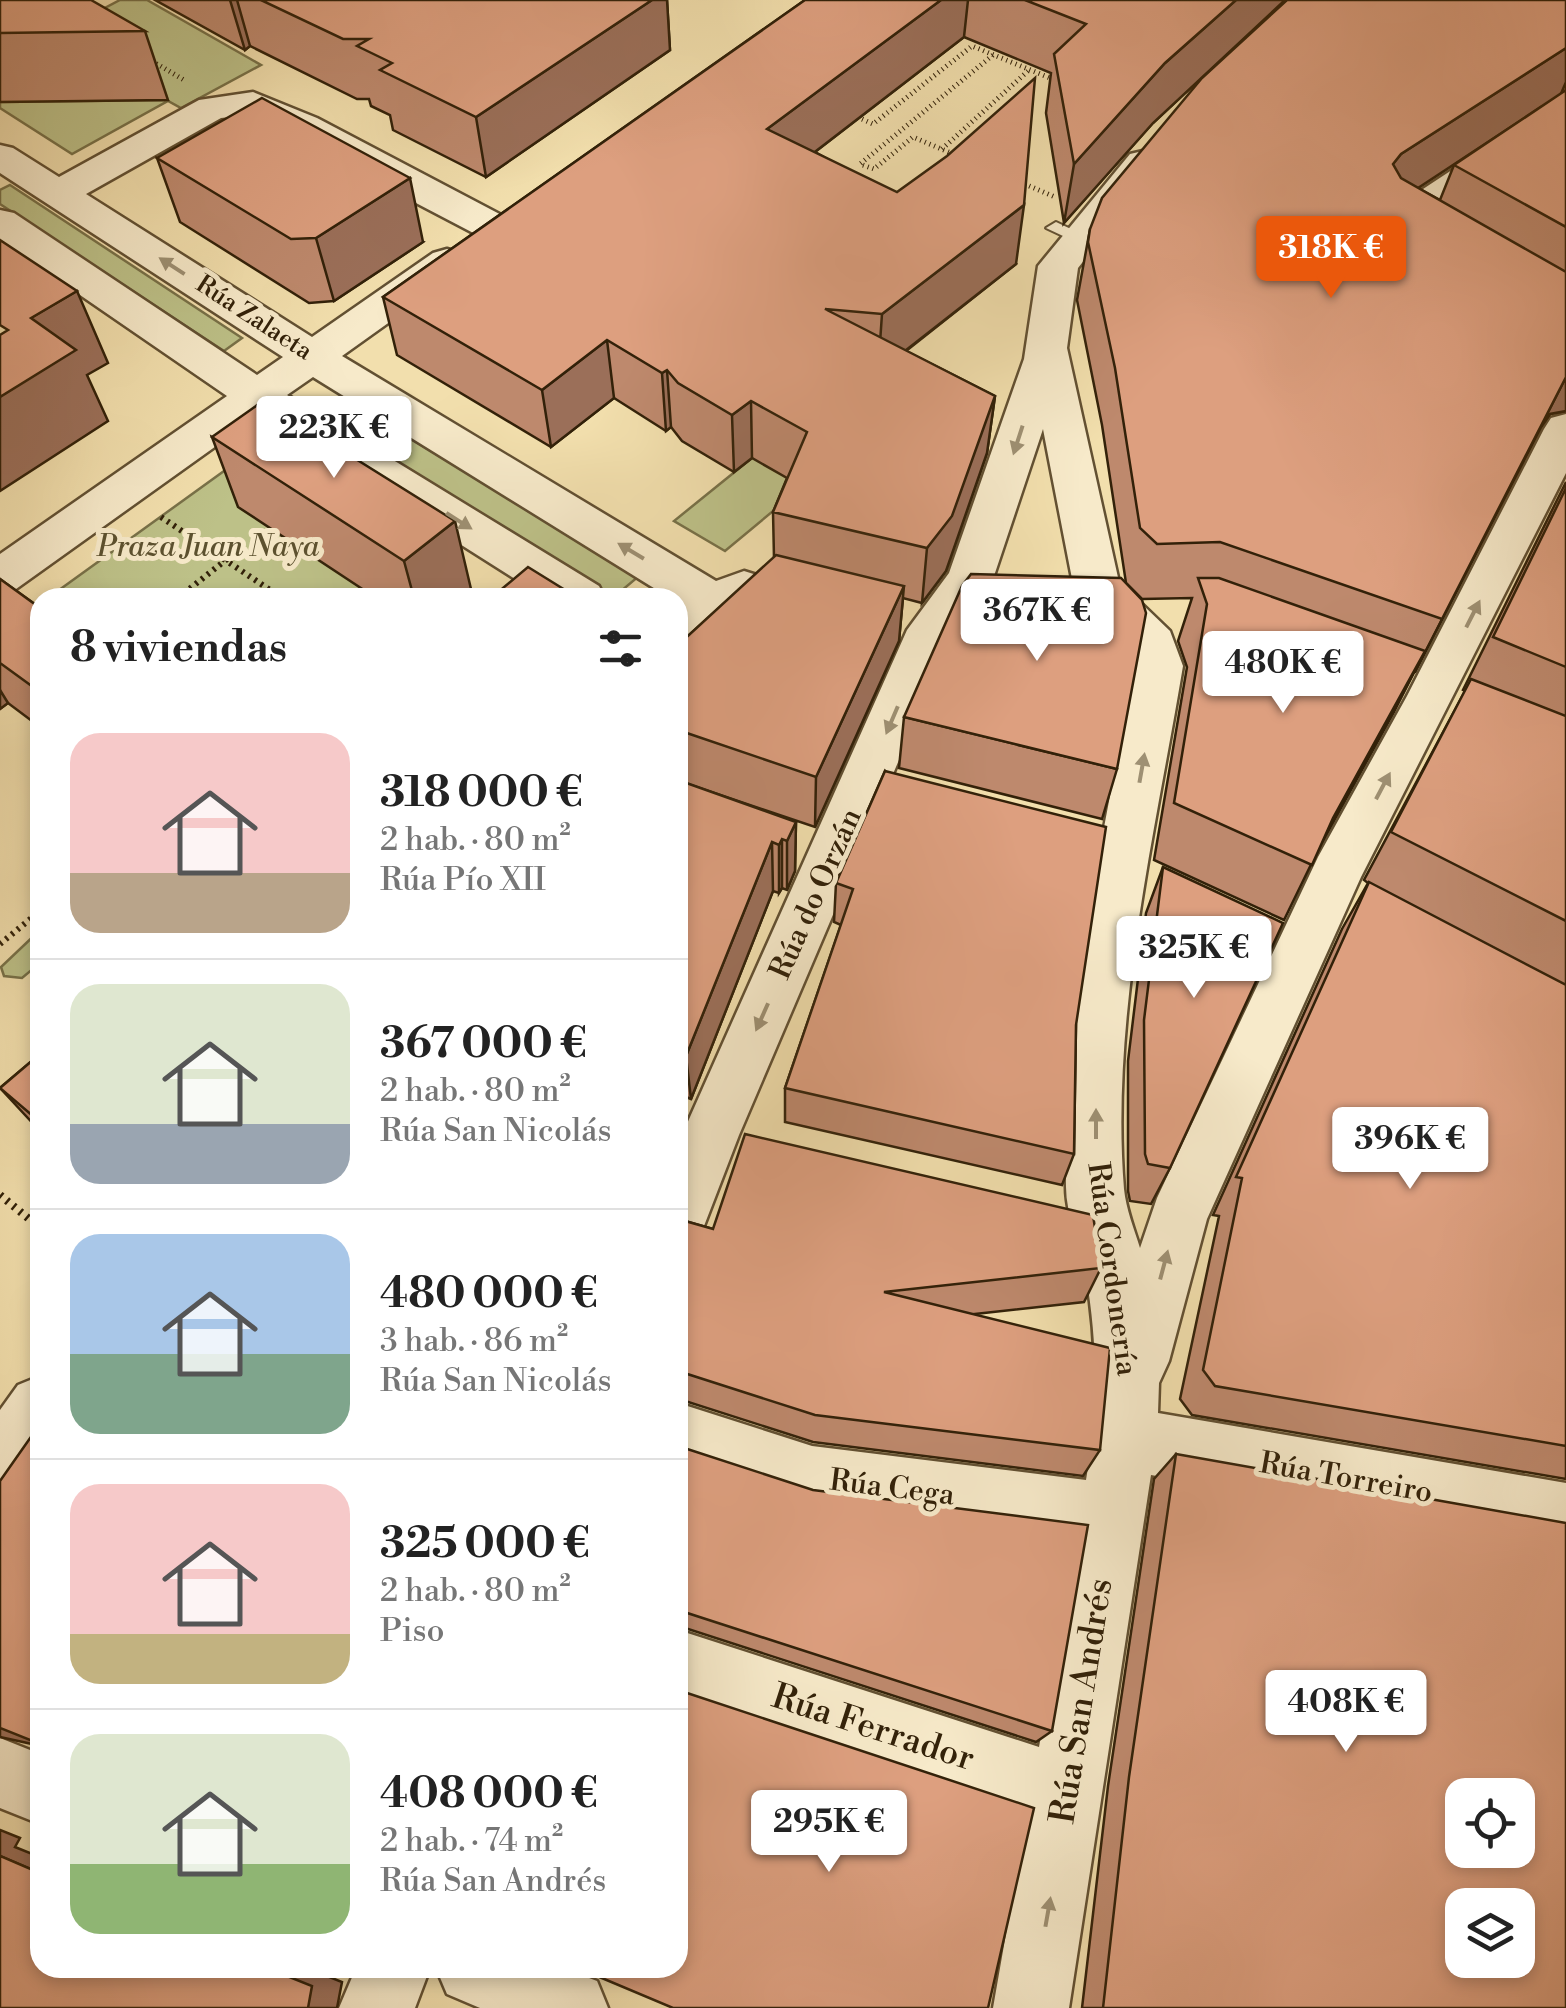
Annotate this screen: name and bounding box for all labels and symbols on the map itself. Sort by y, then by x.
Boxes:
pin: 318K € [1250,216,1412,301]
one-way arrow [158,258,186,275]
street label: Rúa Zalaeta [190,269,318,367]
pin: 223K € [253,396,415,481]
one-way arrow [1010,425,1025,455]
one-way arrow [445,512,472,530]
park label: Praza Juan Naya [96,528,319,566]
one-way arrow [617,543,645,560]
pin: 367K € [956,579,1118,664]
one-way arrow [1464,599,1481,628]
pin: 480K € [1202,631,1364,716]
one-way arrow [884,705,900,735]
one-way arrow [1134,752,1150,783]
one-way arrow [1374,772,1391,801]
street label: Rúa do Orzán [761,803,871,985]
pin: 325K € [1113,916,1275,1001]
one-way arrow [754,1002,770,1032]
pin: 396K € [1329,1107,1491,1192]
one-way arrow [1088,1108,1104,1140]
street label: Rúa Cordonería [1078,1160,1146,1379]
one-way arrow [1157,1250,1173,1281]
street label: Rúa Torreiro [1256,1444,1436,1512]
street label: Rúa Cega [827,1461,957,1515]
street label: Rúa San Andrés [1041,1575,1123,1827]
pin: 408K € [1265,1670,1427,1755]
street label: Rúa Ferrador [766,1675,980,1781]
pin: 295K € [748,1790,910,1875]
one-way arrow [1040,1896,1056,1927]

